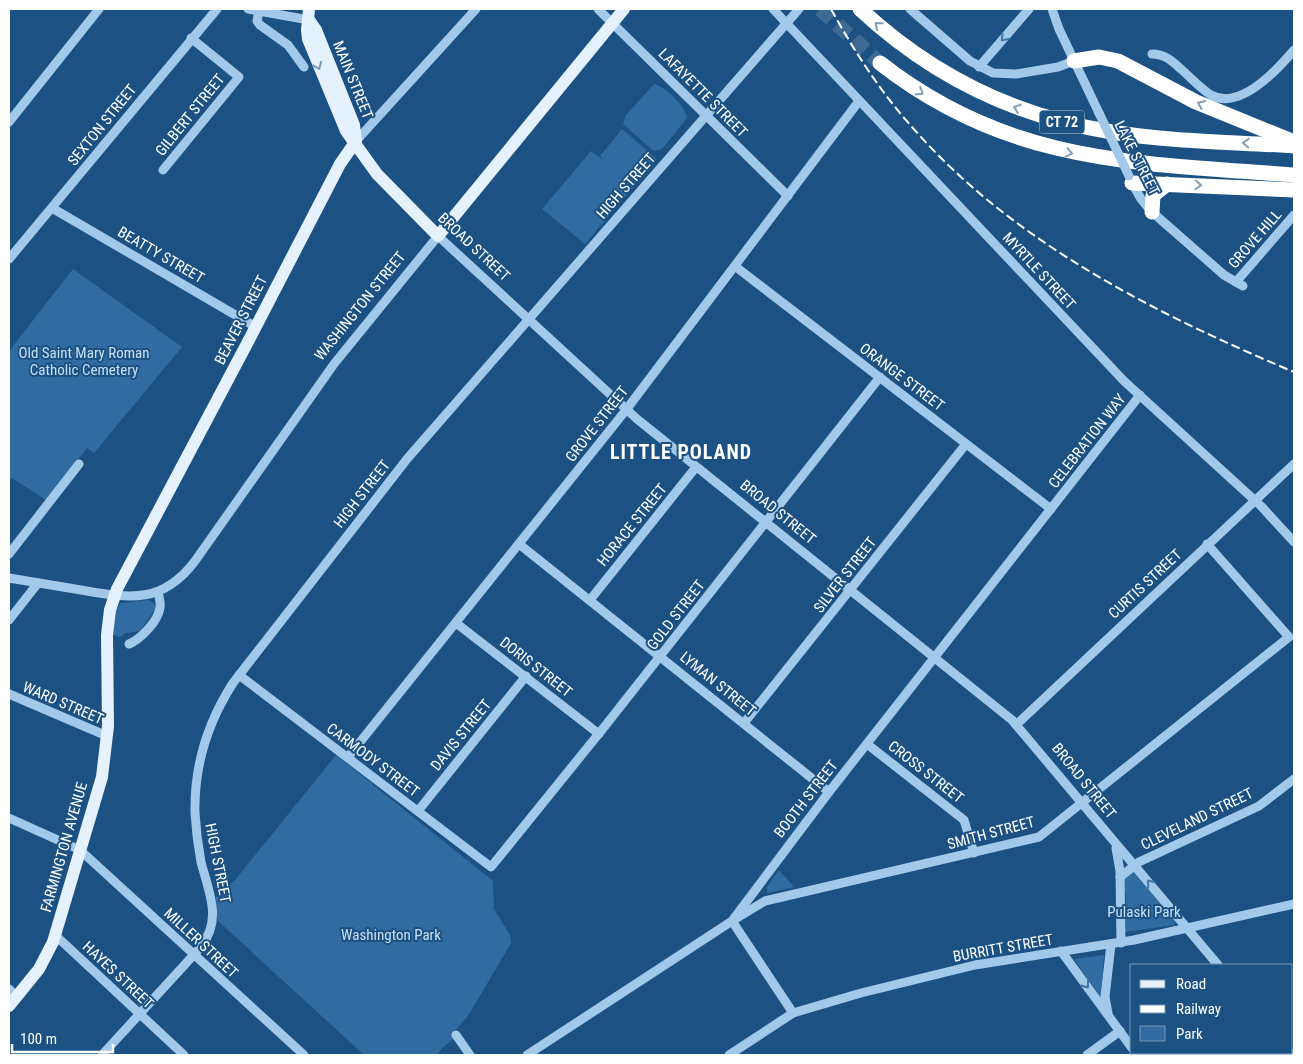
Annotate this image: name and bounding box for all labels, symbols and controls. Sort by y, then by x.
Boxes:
one-way arrow [875,23,884,31]
one-way arrow [1000,32,1009,41]
street label: MAIN STREET [329,38,377,122]
street label: LAFAYETTE STREET [655,45,751,141]
one-way arrow [312,61,323,70]
street label: GILBERT STREET [151,70,229,160]
street label: SEXTON STREET [64,81,140,169]
one-way arrow [914,85,923,95]
one-way arrow [1197,100,1206,111]
one-way arrow [1013,104,1022,114]
road number: CT 72 [1040,110,1084,134]
street label: LAKE STREET [1110,118,1164,199]
one-way arrow [1241,137,1249,148]
one-way arrow [1065,147,1074,158]
street label: HIGH STREET [593,149,660,222]
one-way arrow [1194,179,1202,190]
street label: GROVE HILL [1224,206,1286,272]
street label: BROAD STREET [434,209,514,285]
street label: BEATTY STREET [115,223,208,287]
street label: MYRTLE STREET [999,229,1079,313]
street label: WASHINGTON STREET [311,248,409,364]
street label: BEAVER STREET [211,272,271,367]
street label: ORANGE STREET [856,339,948,415]
park label: Old Saint Mary Roman Catholic Cemetery [18,344,150,379]
street label: GROVE STREET [562,382,632,466]
street label: CELEBRATION WAY [1045,390,1129,492]
district label: LITTLE POLAND [610,440,752,464]
street label: HIGH STREET [330,456,394,531]
street label: BROAD STREET [737,476,820,548]
street label: HORACE STREET [593,480,671,570]
street label: SILVER STREET [810,533,880,616]
street label: CURTIS STREET [1105,545,1185,622]
street label: GOLD STREET [643,576,709,653]
street label: DORIS STREET [496,633,576,701]
street label: LYMAN STREET [676,648,760,720]
street label: WARD STREET [20,678,106,728]
street label: DAVIS STREET [427,696,495,774]
street label: CARMODY STREET [323,719,423,801]
street label: CROSS STREET [885,737,968,807]
street label: BROAD STREET [1048,740,1120,823]
street label: BOOTH STREET [770,757,842,841]
street label: FARMINGTON AVENUE [37,780,91,914]
street label: CLEVELAND STREET [1138,784,1256,854]
street label: SMITH STREET [945,813,1037,853]
street label: HIGH STREET [201,821,235,905]
one-way arrow [1146,880,1155,889]
park label: Pulaski Park [1107,903,1181,921]
street label: MILLER STREET [160,904,242,982]
park label: Washington Park [341,926,441,944]
street label: BURRITT STREET [952,930,1055,966]
street label: HAYES STREET [79,938,157,1013]
legend [1130,964,1293,1054]
text: Road [1176,975,1206,993]
one-way arrow [1081,979,1089,988]
text: Railway [1176,1000,1221,1018]
scale bar [12,1022,114,1054]
text: Park [1176,1025,1203,1043]
text: 100 m [20,1030,57,1048]

